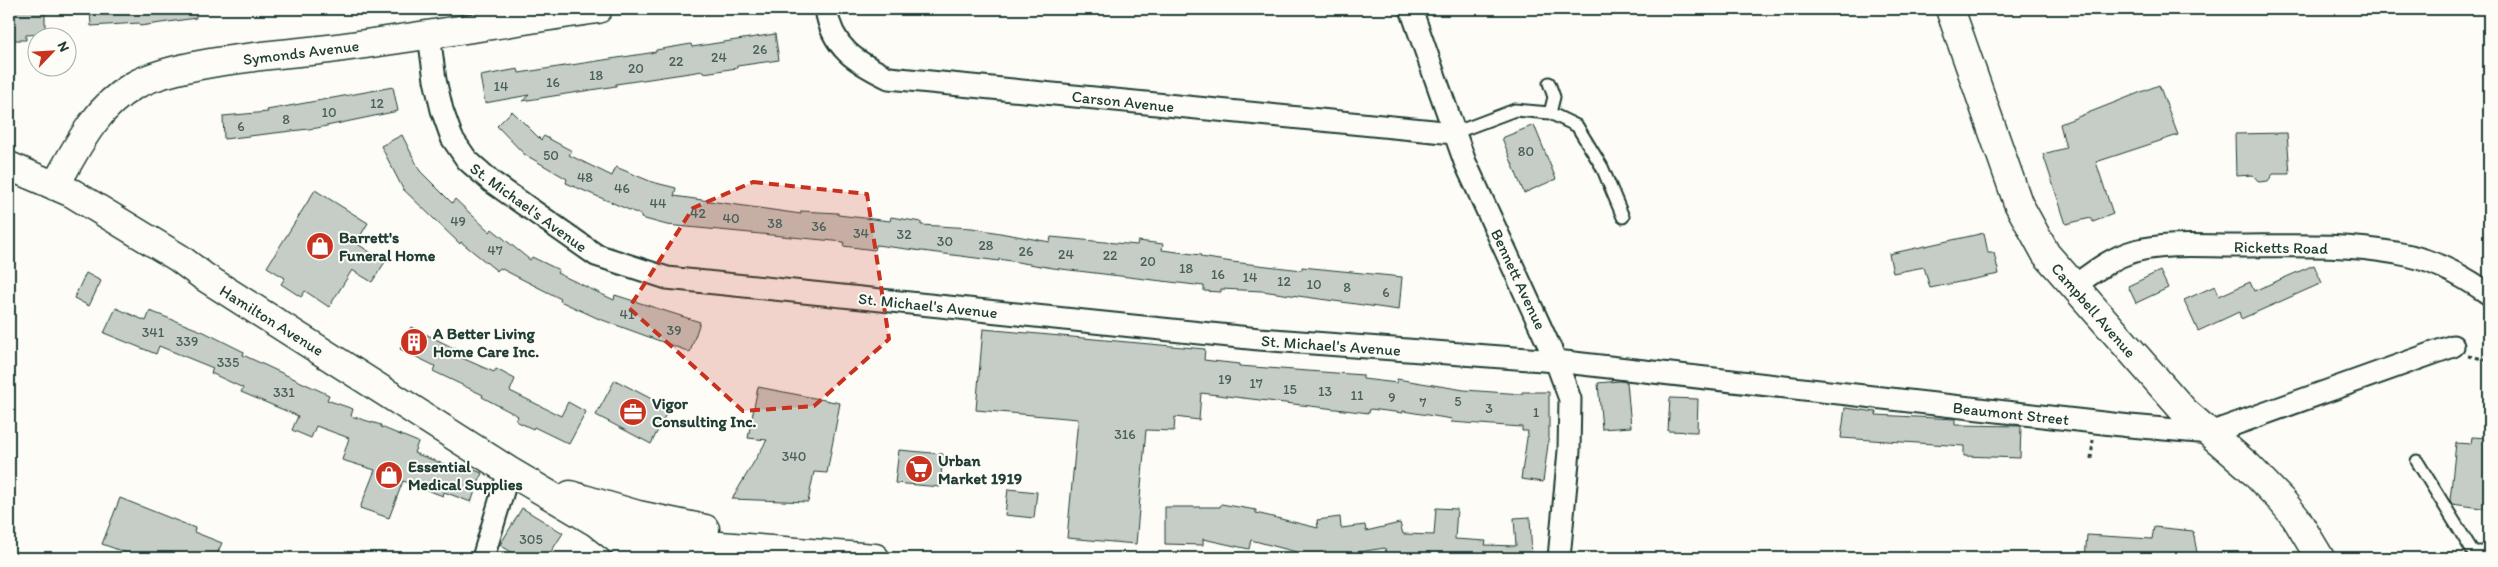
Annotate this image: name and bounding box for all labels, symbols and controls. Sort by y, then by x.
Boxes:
north arrow [28,28,78,78]
street label: Symonds Avenue [242,36,360,69]
text: N [54,39,73,55]
house number: 26 [753,41,767,58]
house number: 24 [711,49,727,66]
house number: 22 [669,53,684,70]
house number: 20 [628,60,644,77]
house number: 18 [589,67,603,84]
house number: 16 [546,74,560,91]
house number: 14 [494,78,509,95]
street label: Carson Avenue [1071,87,1175,116]
house number: 12 [370,95,385,112]
house number: 10 [321,104,337,121]
house number: 8 [282,111,290,128]
house number: 6 [237,118,245,135]
house number: 80 [1518,143,1534,160]
house number: 50 [543,147,559,164]
street label: St. Michael's Avenue [467,159,591,256]
house number: 48 [577,169,593,186]
house number: 46 [614,180,630,197]
house number: 44 [650,195,667,212]
house number: 42 [690,205,707,222]
house number: 40 [722,210,740,227]
house number: 49 [450,213,466,230]
house number: 38 [767,215,783,232]
house number: 36 [811,218,827,235]
house number: 34 [853,225,870,242]
house number: 32 [897,226,912,243]
street label: Bennett Avenue [1487,226,1550,333]
place label: Barrett's Funeral Home [339,228,436,265]
shop icon: Barrett's Funeral Home [305,231,335,261]
house number: 30 [937,233,953,250]
house number: 28 [978,237,994,254]
street label: Ricketts Road [2234,237,2328,258]
house number: 47 [487,242,503,259]
house number: 26 [1019,243,1033,260]
house number: 24 [1058,246,1074,263]
house number: 22 [1103,247,1118,264]
house number: 20 [1140,253,1156,270]
street label: Campbell Avenue [2047,259,2140,362]
house number: 18 [1179,260,1193,277]
house number: 16 [1211,266,1225,283]
house number: 14 [1243,269,1258,286]
house number: 12 [1277,273,1292,290]
house number: 10 [1306,276,1322,293]
house number: 8 [1343,279,1351,296]
street label: Hamilton Avenue [216,281,328,360]
house number: 6 [1382,284,1390,301]
street label: St. Michael's Avenue [857,289,999,322]
house number: 41 [620,306,635,323]
house number: 39 [667,322,681,339]
house number: 341 [142,324,165,341]
place label: A Better Living Home Care Inc. [432,324,539,361]
building icon: A Better Living Home Care Inc. [399,327,429,357]
street label: St. Michael's Avenue [1261,331,1402,360]
house number: 339 [176,333,198,350]
house number: 335 [217,354,239,371]
house number: 19 [1218,371,1232,388]
house number: 17 [1249,375,1263,392]
house number: 15 [1283,381,1297,398]
house number: 13 [1318,383,1332,400]
house number: 331 [273,384,295,401]
house number: 11 [1351,387,1364,404]
house number: 9 [1388,389,1396,406]
house number: 5 [1454,393,1462,410]
place label: Vigor Consulting Inc. [652,394,757,432]
house number: 7 [1420,394,1427,411]
office icon: Vigor Consulting Inc. [618,397,648,427]
street label: Beaumont Street [1952,398,2070,429]
house number: 3 [1485,400,1493,417]
house number: 1 [1533,404,1540,421]
house number: 316 [1114,426,1136,443]
house number: 340 [782,448,806,465]
place label: Urban Market 1919 [938,451,1022,488]
supermarket icon: Urban Market 1919 [904,454,934,484]
place label: Essential Medical Supplies [408,457,523,495]
shop icon: Essential Medical Supplies [374,460,404,490]
house number: 305 [519,531,543,548]

